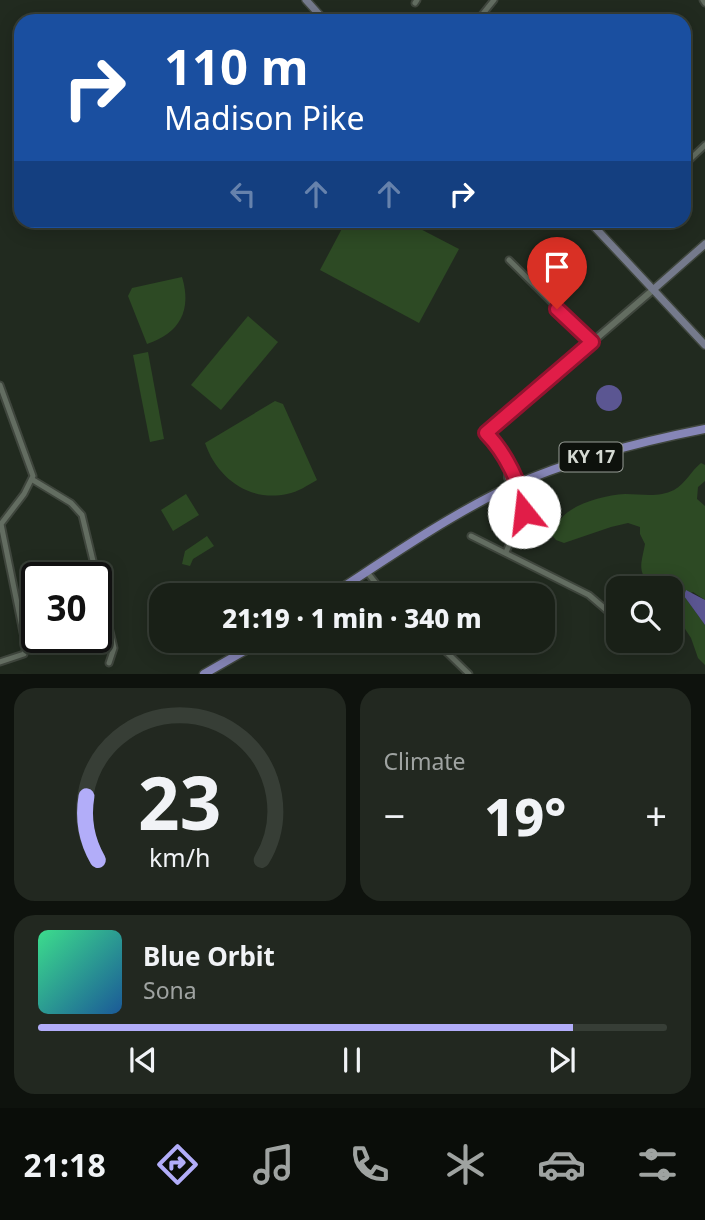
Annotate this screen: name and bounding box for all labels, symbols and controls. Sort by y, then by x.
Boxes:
text: 110 m [164,33,309,99]
icon: right [49,42,140,133]
text: Madison Pike [164,96,364,139]
icon: left [224,175,262,213]
icon: ahead [297,175,335,213]
icon: ahead [370,175,408,213]
icon: right [443,175,481,213]
pin [527,237,587,309]
icon: arrive [538,248,576,286]
road number: KY 17 [560,443,622,472]
position arrow [487,475,561,549]
speed limit sign: 30 [21,562,112,653]
map controls [606,576,683,653]
button: search [606,576,683,653]
text: 21:19 · 1 min · 340 m [222,600,482,636]
text: Climate [384,745,466,777]
text: 23 [138,753,221,852]
text: 19° [484,780,566,851]
text: − [384,789,405,841]
text: + [645,789,667,841]
text: km/h [149,840,211,874]
text: Blue Orbit [143,938,275,974]
text: Sona [143,974,197,1006]
icon: previous [124,1041,162,1079]
icon: pause [333,1041,371,1079]
icon: next [543,1041,581,1079]
icon: directions [153,1140,202,1189]
icon: music [249,1140,298,1189]
icon: phone [345,1140,394,1189]
icon: climate [441,1140,490,1189]
icon: car [537,1140,586,1189]
icon: filters [633,1140,682,1189]
text: 21:18 [23,1143,106,1186]

